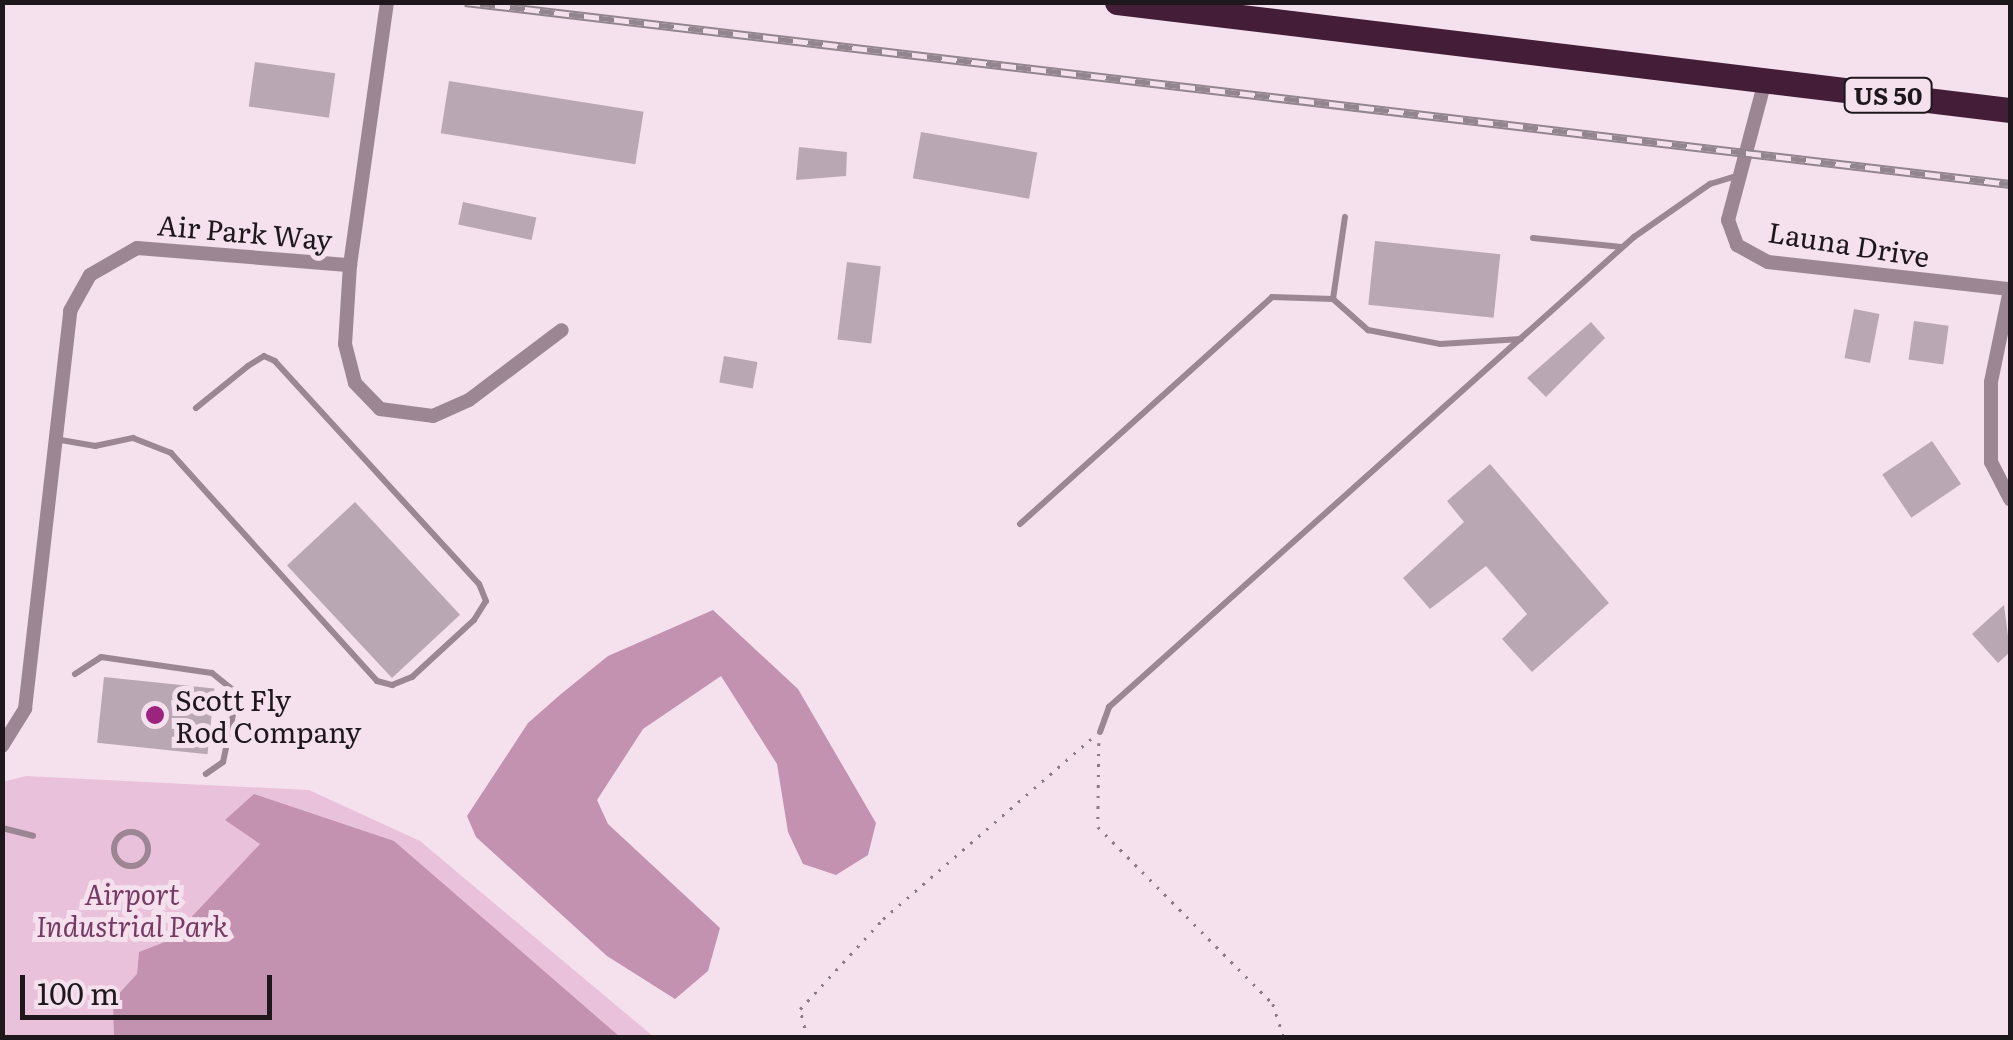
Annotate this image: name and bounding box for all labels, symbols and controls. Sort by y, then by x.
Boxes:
road number: US 50 [1843,75,1933,115]
street label: Air Park Way [156,207,334,255]
street label: Launa Drive [1766,214,1932,272]
place label: Scott Fly Rod Company [175,682,361,748]
marker: Scott Fly Rod Company [144,704,166,726]
park label: Airport Industrial Park [36,876,228,942]
scale bar [25,955,278,1017]
text: 100 m [37,970,119,1014]

